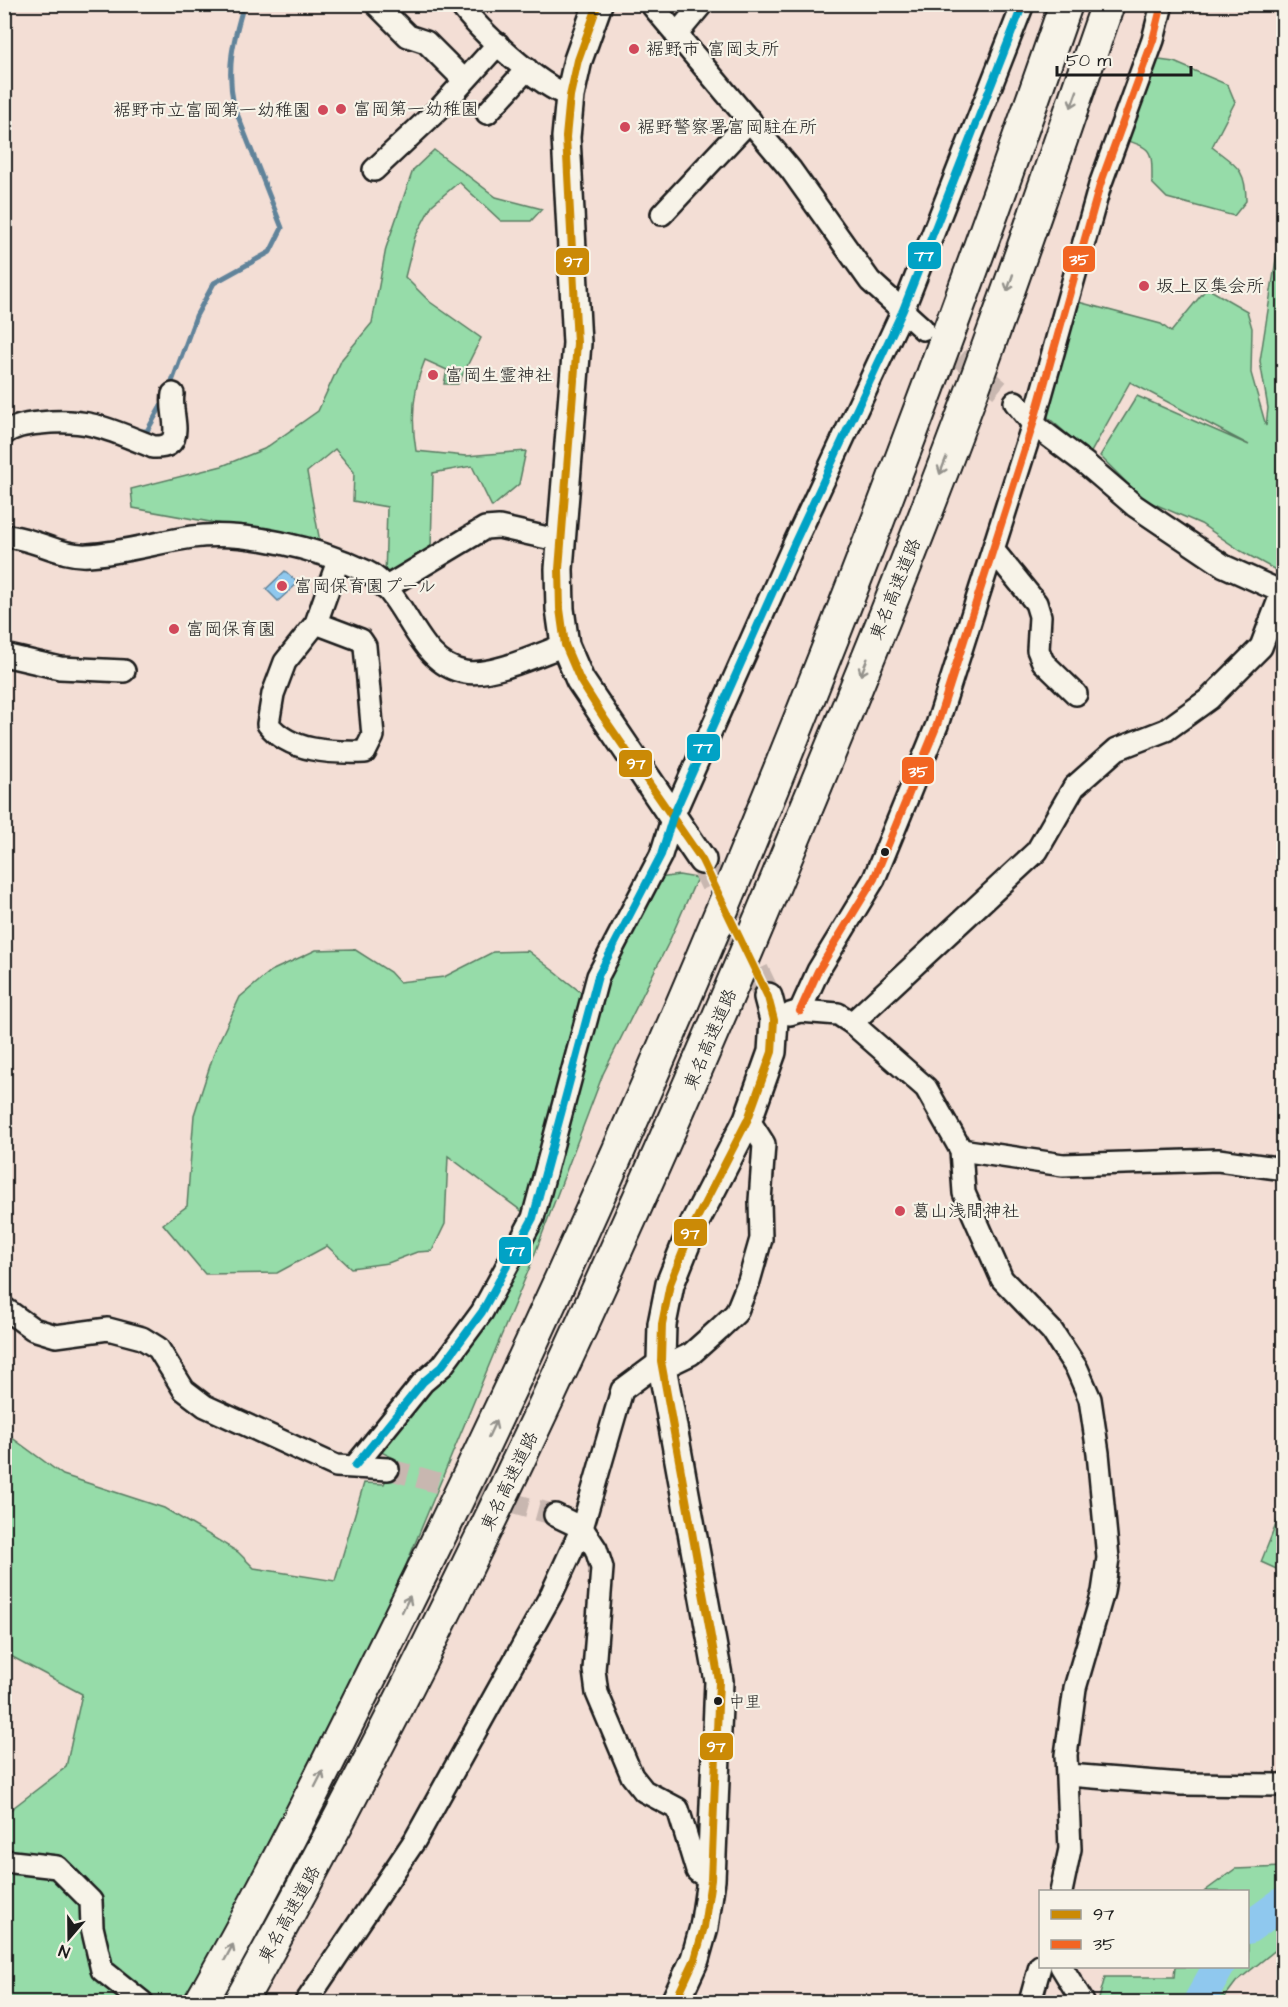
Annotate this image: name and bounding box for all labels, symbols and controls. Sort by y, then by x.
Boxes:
place label: 裾野市 富岡支所 [646,37,779,62]
scale bar [1057,39,1190,77]
marker: 裾野市 富岡支所 [627,42,641,56]
text: 50 m [1066,48,1111,73]
one-way arrow [1068,89,1079,108]
place label: 富岡第一幼稚園 [353,97,479,122]
place label: 裾野市立富岡第一幼稚園 [113,98,311,123]
marker: 富岡第一幼稚園 [334,102,348,116]
marker: 裾野市立富岡第一幼稚園 [316,103,330,117]
place label: 裾野警察署富岡駐在所 [637,115,817,140]
marker: 裾野警察署富岡駐在所 [618,120,632,134]
line badge: 77 [907,241,942,270]
text: 77 [913,245,934,267]
line badge: 35 [1062,245,1096,273]
line badge: 97 [555,247,590,276]
text: 35 [1068,249,1089,271]
text: 97 [564,251,583,273]
one-way arrow [1004,273,1015,292]
place label: 坂上区集会所 [1156,274,1264,299]
marker: 坂上区集会所 [1137,279,1151,293]
place label: 富岡生霊神社 [445,363,553,388]
marker: 富岡生霊神社 [426,368,440,382]
one-way arrow [937,457,948,475]
street label: 東名高速道路 [864,534,927,644]
place label: 富岡保育園プール [294,574,436,599]
marker: 富岡保育園プール [275,579,289,593]
place label: 富岡保育園 [186,617,276,642]
marker: 富岡保育園 [167,622,181,636]
one-way arrow [858,658,869,676]
line badge: 77 [686,733,721,762]
text: 77 [692,737,713,759]
line badge: 97 [618,749,653,778]
text: 97 [627,753,646,775]
line badge: 35 [901,756,935,785]
text: 35 [907,761,928,783]
unlabelled marker [879,846,891,858]
street label: 東名高速道路 [678,985,743,1094]
place label: 葛山浅間神社 [912,1199,1020,1224]
marker: 葛山浅間神社 [893,1204,907,1218]
line badge: 97 [673,1218,708,1247]
text: 97 [681,1223,700,1245]
line badge: 77 [498,1236,532,1265]
text: 77 [504,1240,525,1262]
one-way arrow [486,1420,498,1438]
street label: 東名高速道路 [475,1427,544,1535]
one-way arrow [401,1595,412,1613]
place label: 中里 [729,1691,761,1713]
marker: 中里 [712,1695,724,1707]
line badge: 97 [699,1732,734,1761]
text: 97 [707,1736,726,1758]
one-way arrow [314,1770,325,1788]
street label: 東名高速道路 [252,1861,327,1968]
legend [1039,1890,1249,1968]
text: 97 [1093,1902,1114,1927]
north arrow [39,1908,99,1968]
text: 35 [1093,1932,1115,1957]
text: N [56,1939,73,1963]
one-way arrow [224,1943,235,1961]

